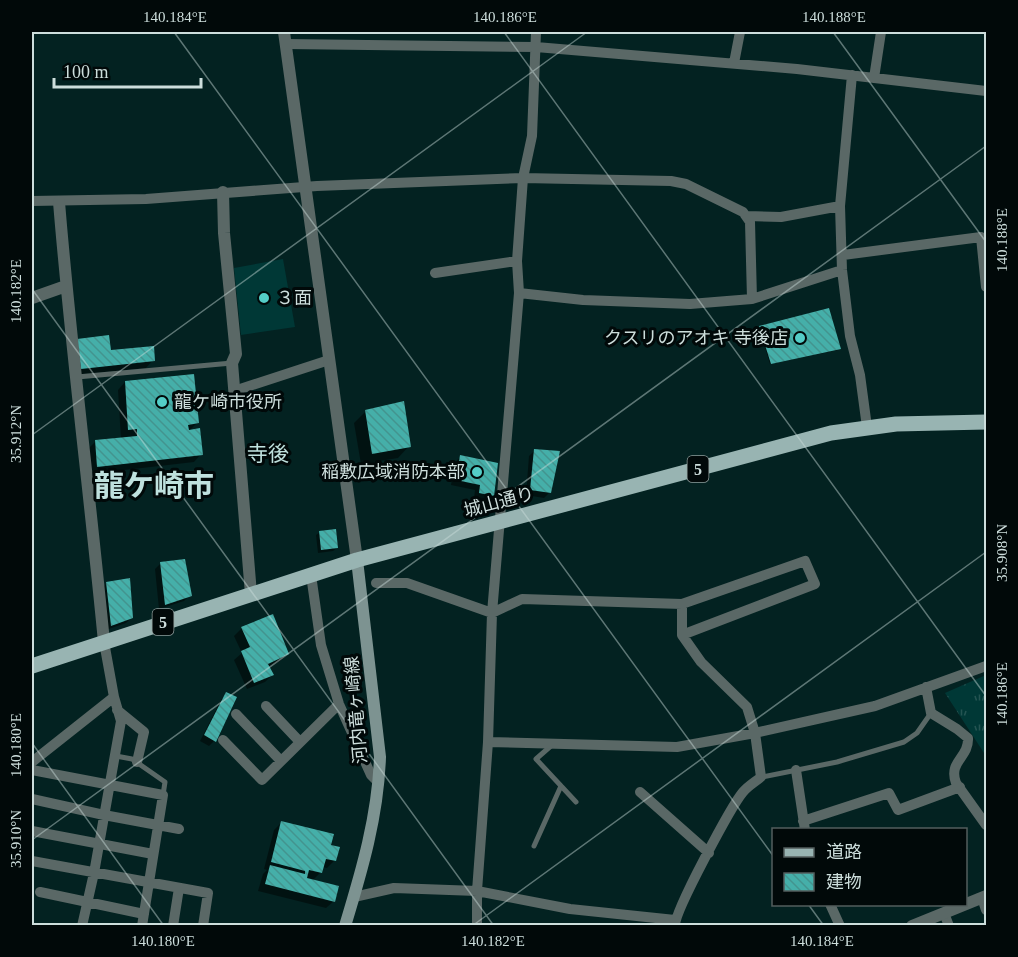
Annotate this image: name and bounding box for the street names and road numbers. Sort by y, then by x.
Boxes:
road number: 5 [688,456,708,482]
street label: 城山通り [462,483,536,521]
road number: 5 [152,609,174,635]
street label: 河内竜ヶ崎線 [341,655,371,765]

